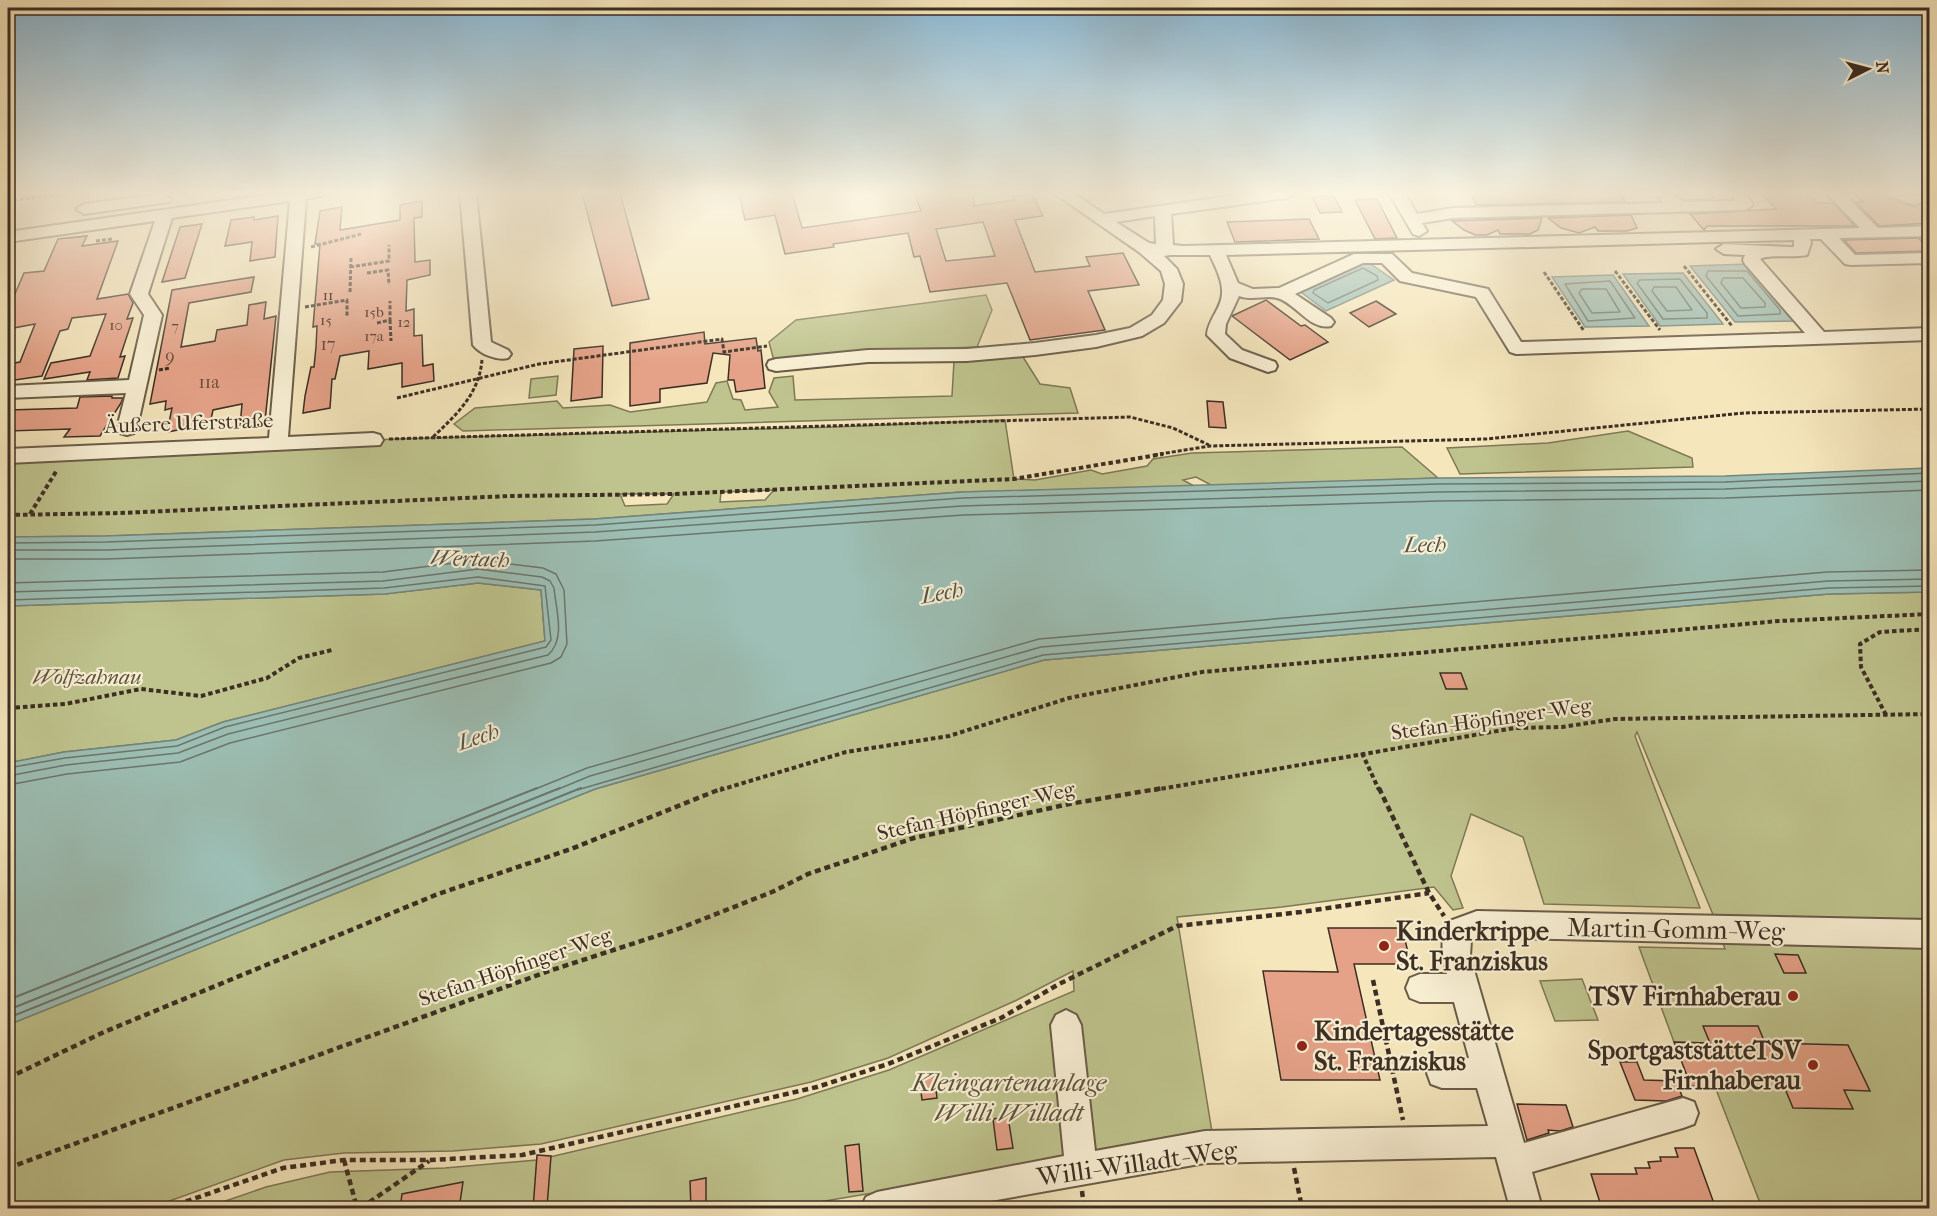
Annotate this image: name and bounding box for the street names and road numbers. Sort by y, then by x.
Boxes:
street label: Äußere Uferstraße [103,408,274,438]
street label: Stefan-Höpfinger-Weg [1389,693,1594,745]
street label: Stefan-Höpfinger-Weg [875,776,1078,845]
street label: Martin-Gomm-Weg [1567,912,1786,947]
street label: Stefan-Höpfinger-Weg [416,923,615,1011]
street label: Willi-Willadt-Weg [1034,1134,1240,1193]

